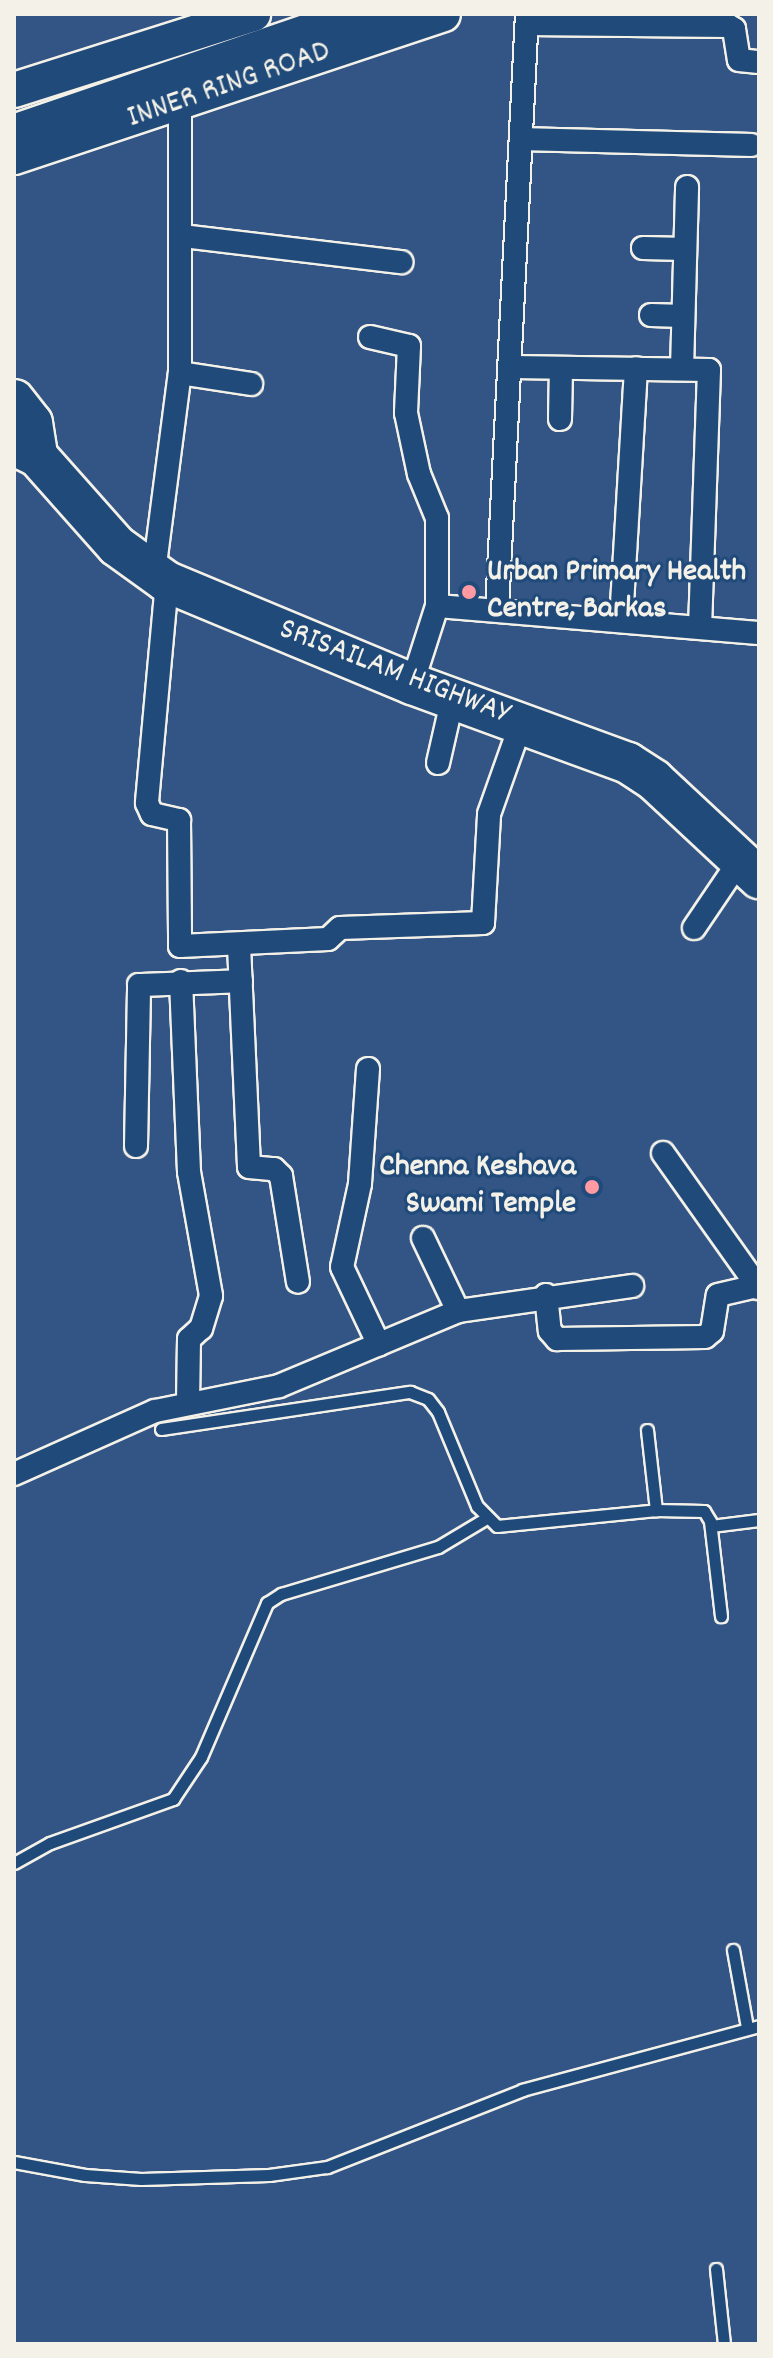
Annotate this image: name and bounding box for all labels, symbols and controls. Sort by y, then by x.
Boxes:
street label: INNER RING ROAD [123,33,335,139]
place label: Urban Primary Health Centre, Barkas [487,555,746,630]
marker: Urban Primary Health Centre, Barkas [458,581,480,603]
street label: SRISAILAM HIGHWAY [273,611,515,735]
place label: Chenna Keshava Swami Temple [379,1150,576,1225]
marker: Chenna Keshava Swami Temple [583,1178,601,1196]

